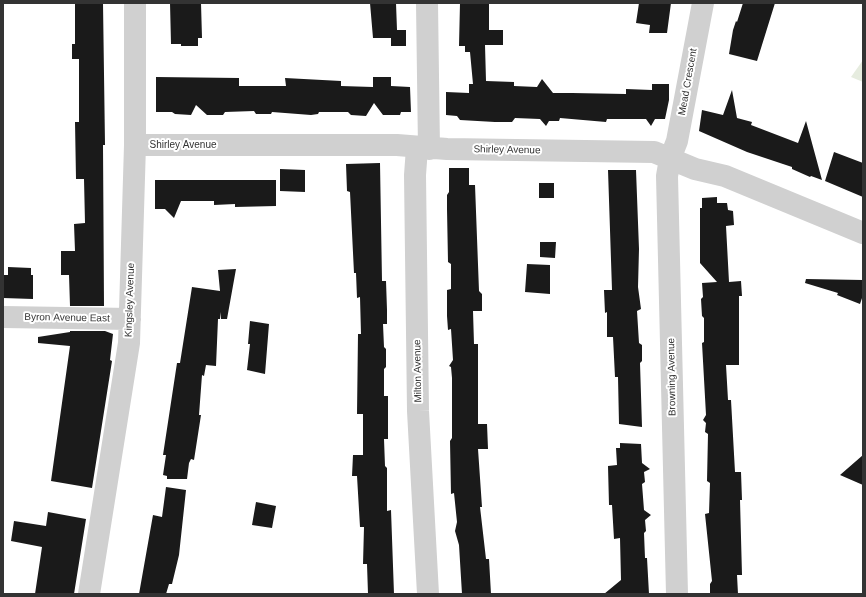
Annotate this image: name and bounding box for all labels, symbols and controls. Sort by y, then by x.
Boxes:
street label: Mead Crescent [676,48,700,116]
street label: Shirley Avenue [149,139,217,151]
street label: Shirley Avenue [473,143,541,157]
street label: Kingsley Avenue [123,263,137,337]
street label: Byron Avenue East [24,311,110,325]
street label: Browning Avenue [665,338,679,416]
street label: Milton Avenue [411,339,425,403]

